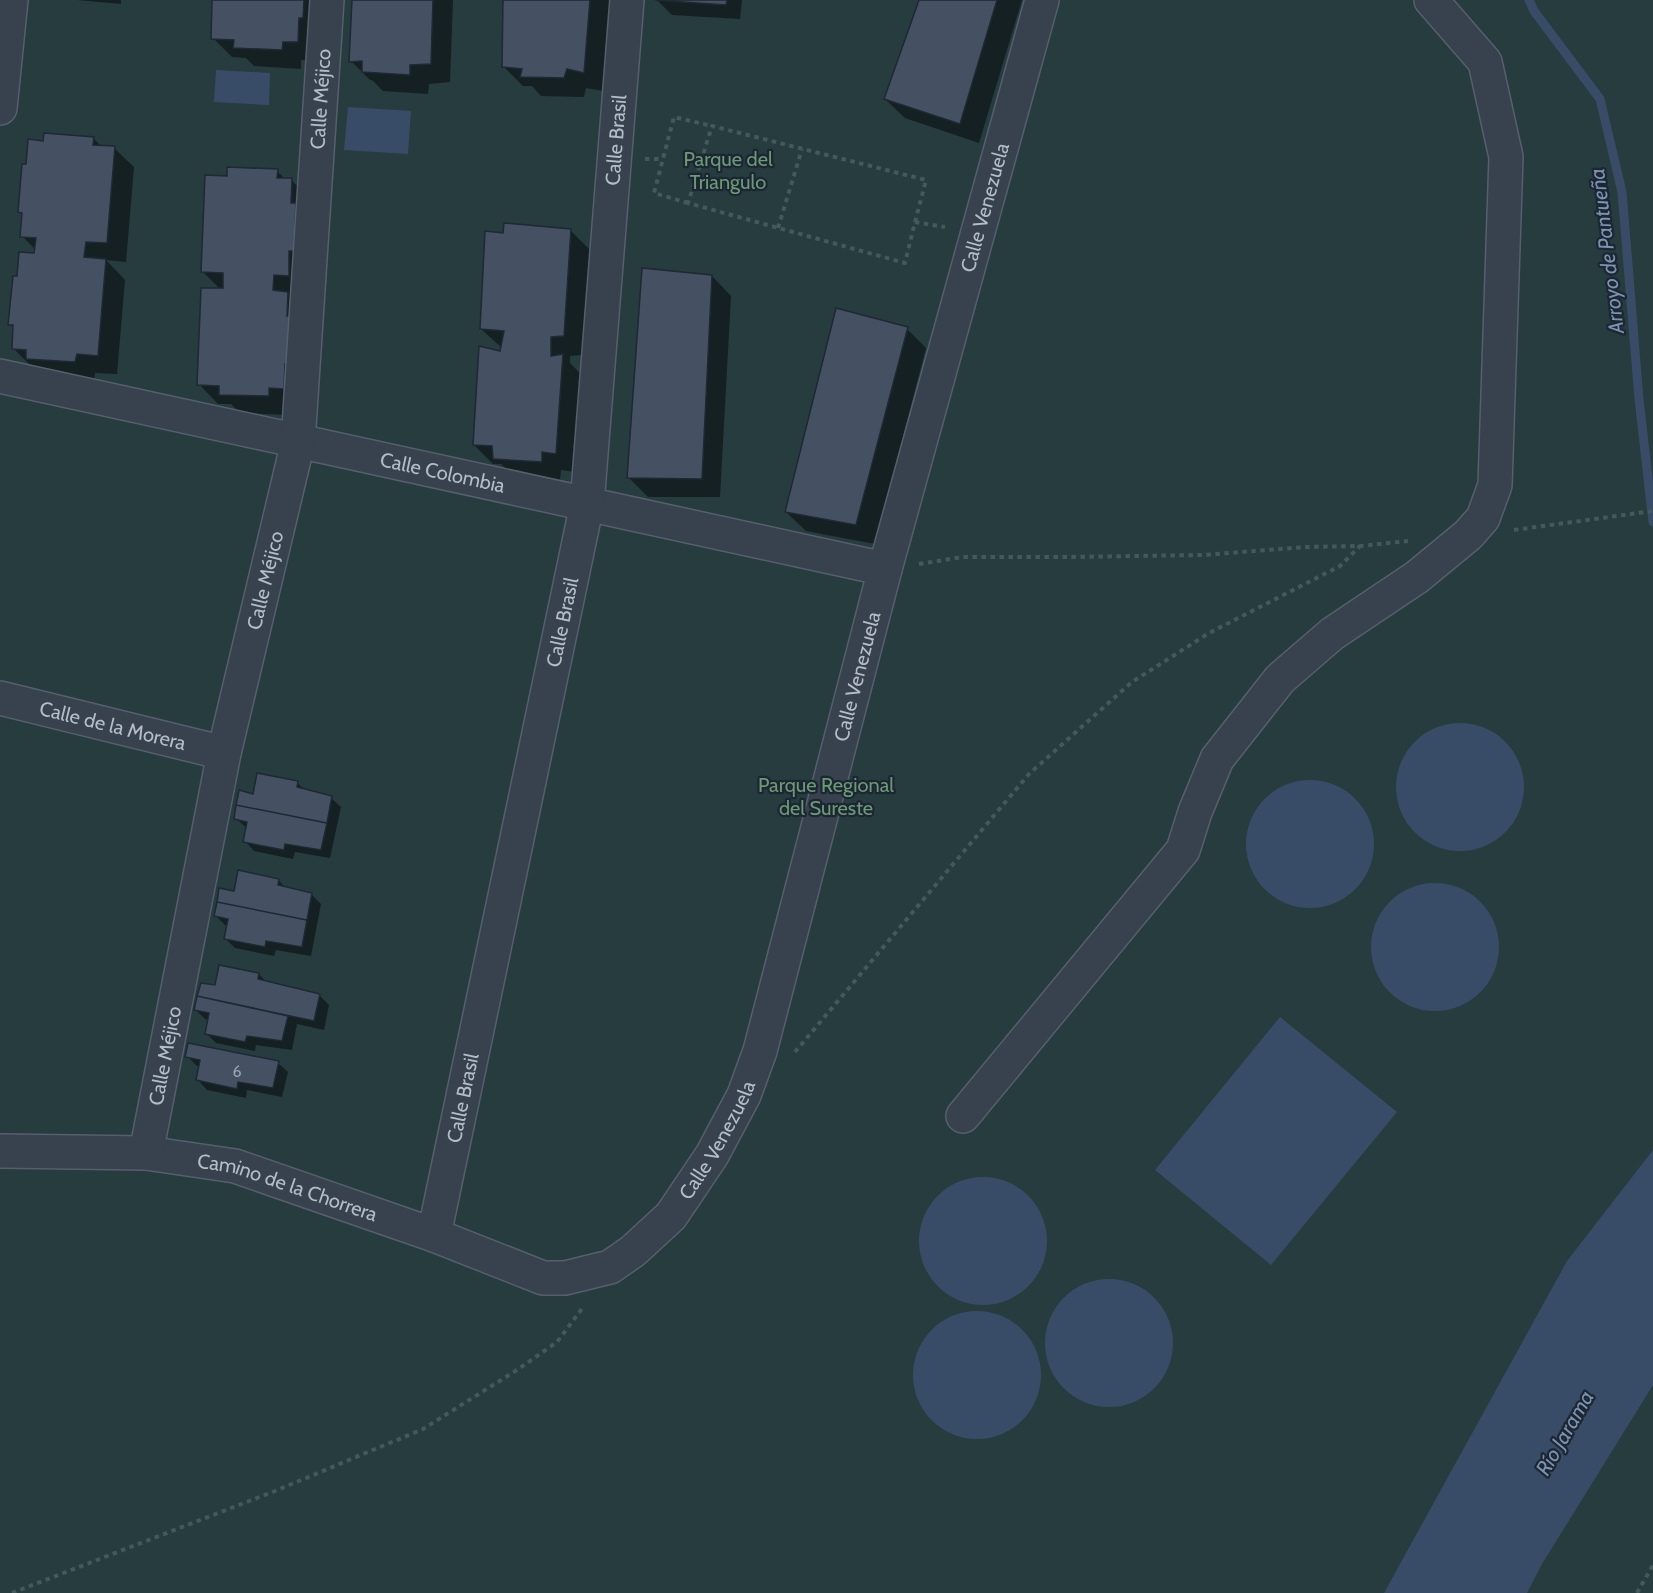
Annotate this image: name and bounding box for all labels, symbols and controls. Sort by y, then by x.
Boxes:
street label: Calle Méjico [305,48,336,150]
street label: Calle Brasil [600,93,631,186]
street label: Calle Venezuela [955,140,1014,275]
park label: Parque del Triangulo [683,147,773,194]
water label: Arroyo de Pantueña [1584,167,1629,336]
street label: Calle Colombia [378,447,508,498]
street label: Calle Méjico [242,529,288,632]
street label: Calle Brasil [541,575,583,669]
street label: Calle Venezuela [829,609,886,744]
street label: Calle de la Morera [37,696,189,755]
park label: Parque Regional del Sureste [758,773,894,820]
street label: Calle Méjico [144,1004,186,1108]
street label: Calle Brasil [442,1051,484,1145]
house number: 6 [232,1062,242,1081]
street label: Calle Venezuela [674,1077,760,1204]
street label: Camino de la Chorrera [196,1149,381,1227]
water label: Río Jarama [1530,1386,1599,1480]

